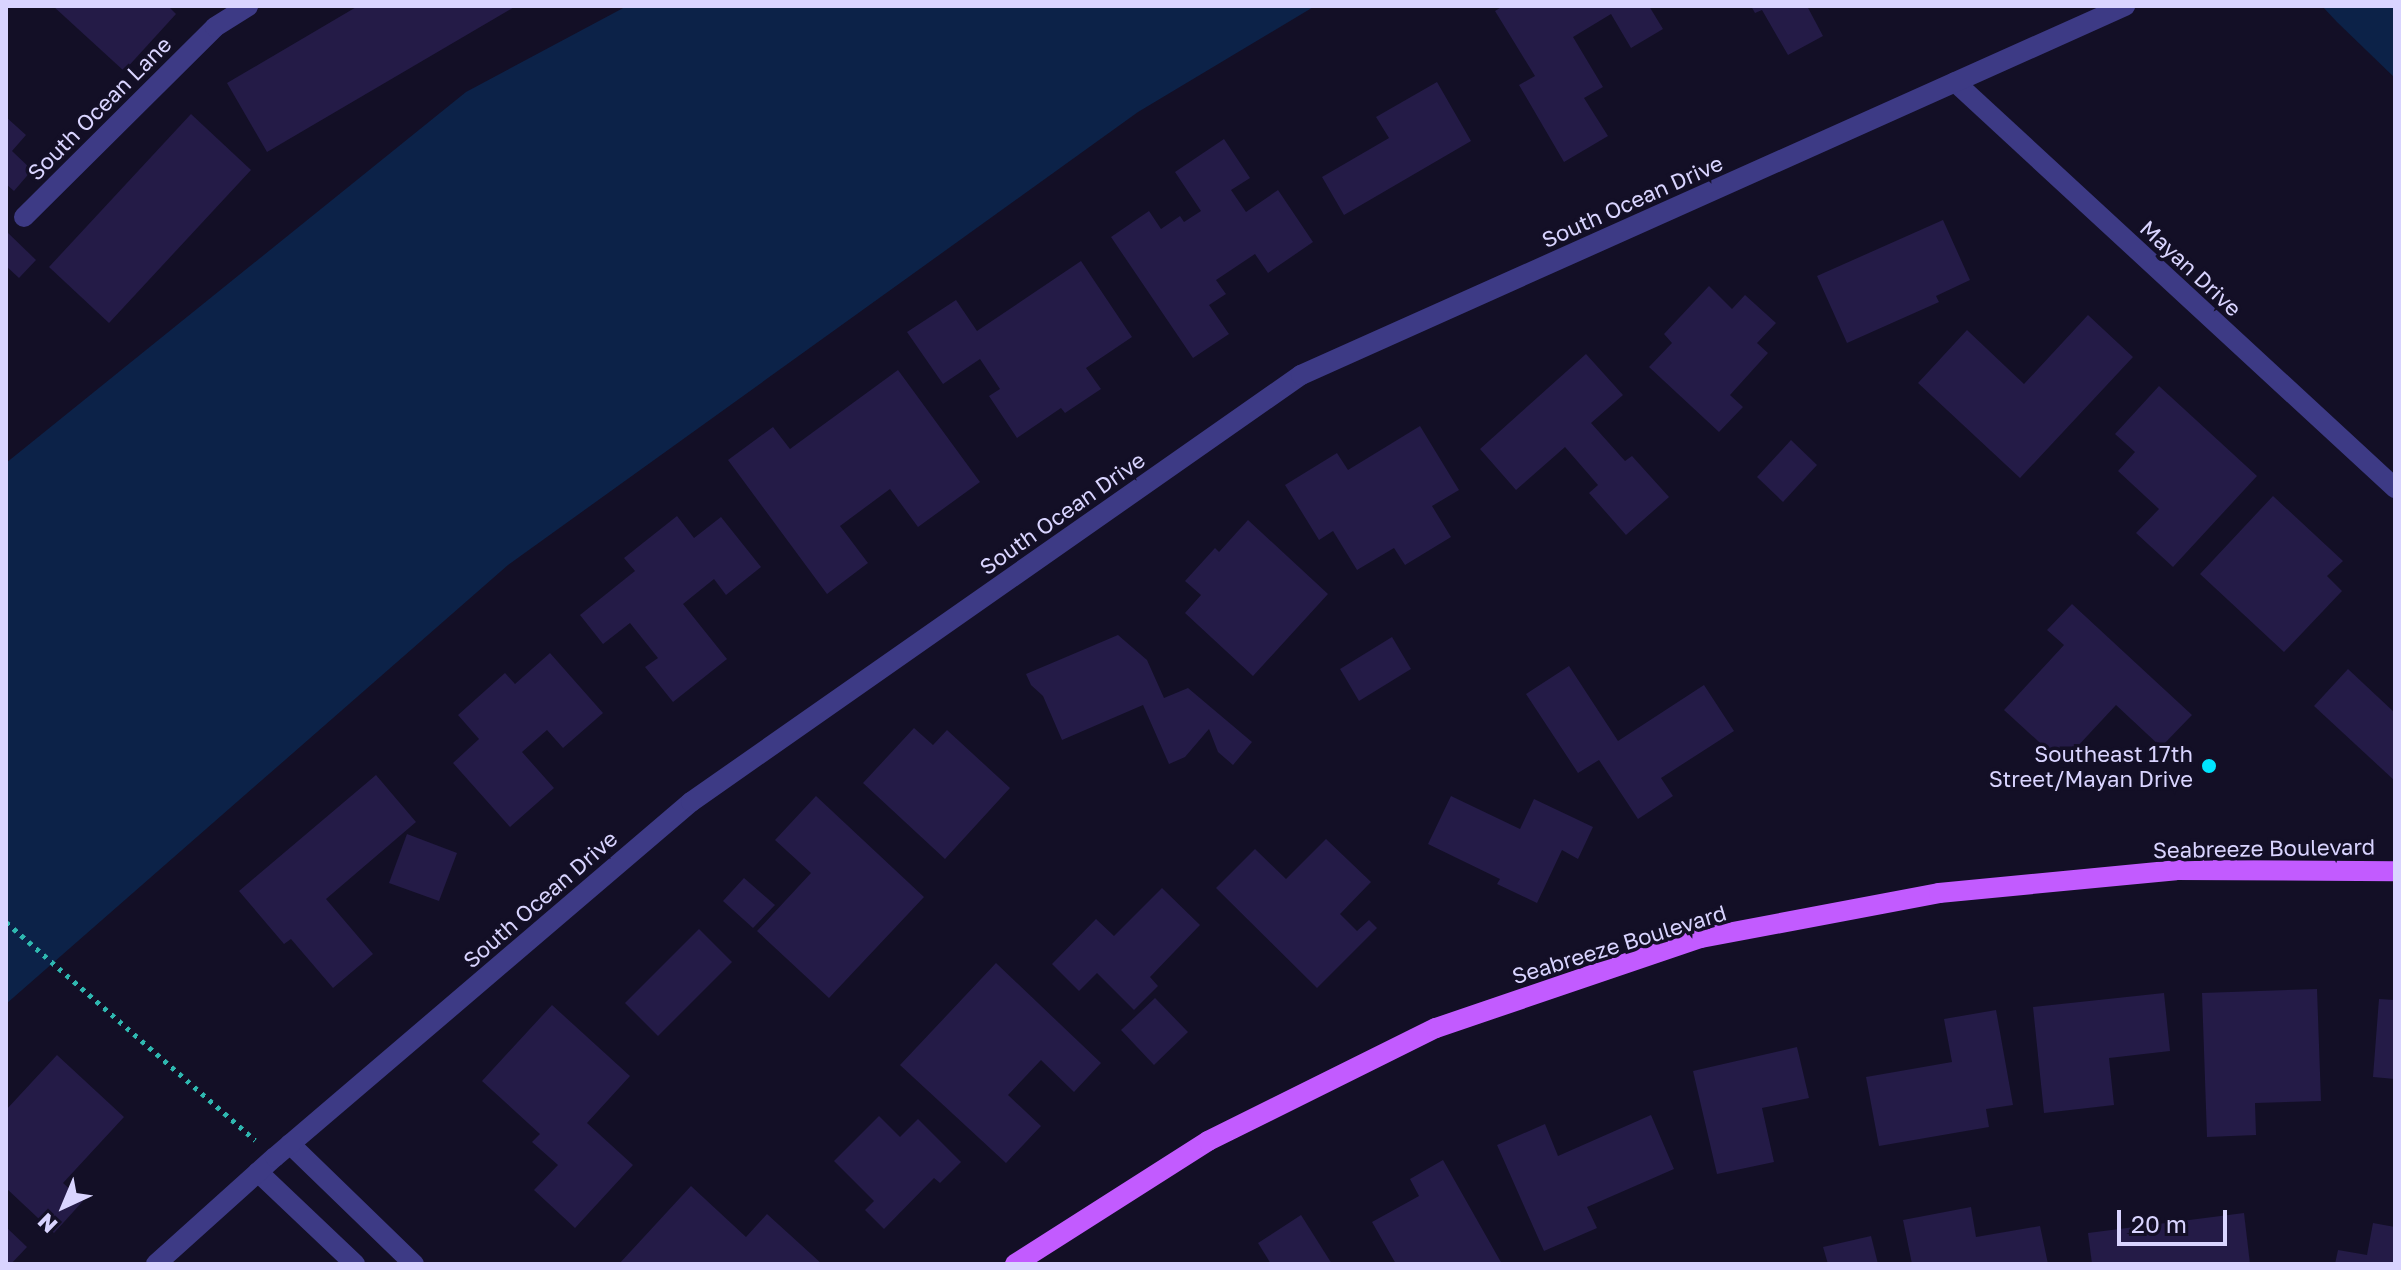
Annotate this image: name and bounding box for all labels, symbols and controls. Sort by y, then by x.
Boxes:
street label: South Ocean Lane [22,31,176,185]
street label: South Ocean Drive [1537,149,1727,253]
street label: Mayan Drive [2135,215,2247,321]
street label: South Ocean Drive [974,446,1150,580]
place label: Southeast 17th Street/Mayan Drive [1989,740,2193,792]
marker: Southeast 17th Street/Mayan Drive [2200,757,2218,775]
street label: South Ocean Drive [458,825,622,973]
street label: Seabreeze Boulevard [2153,833,2375,863]
street label: Seabreeze Boulevard [1509,899,1729,989]
north arrow [24,1166,104,1246]
scale bar [2121,1194,2231,1244]
text: N [32,1208,62,1239]
text: 20 m [2131,1209,2187,1238]

